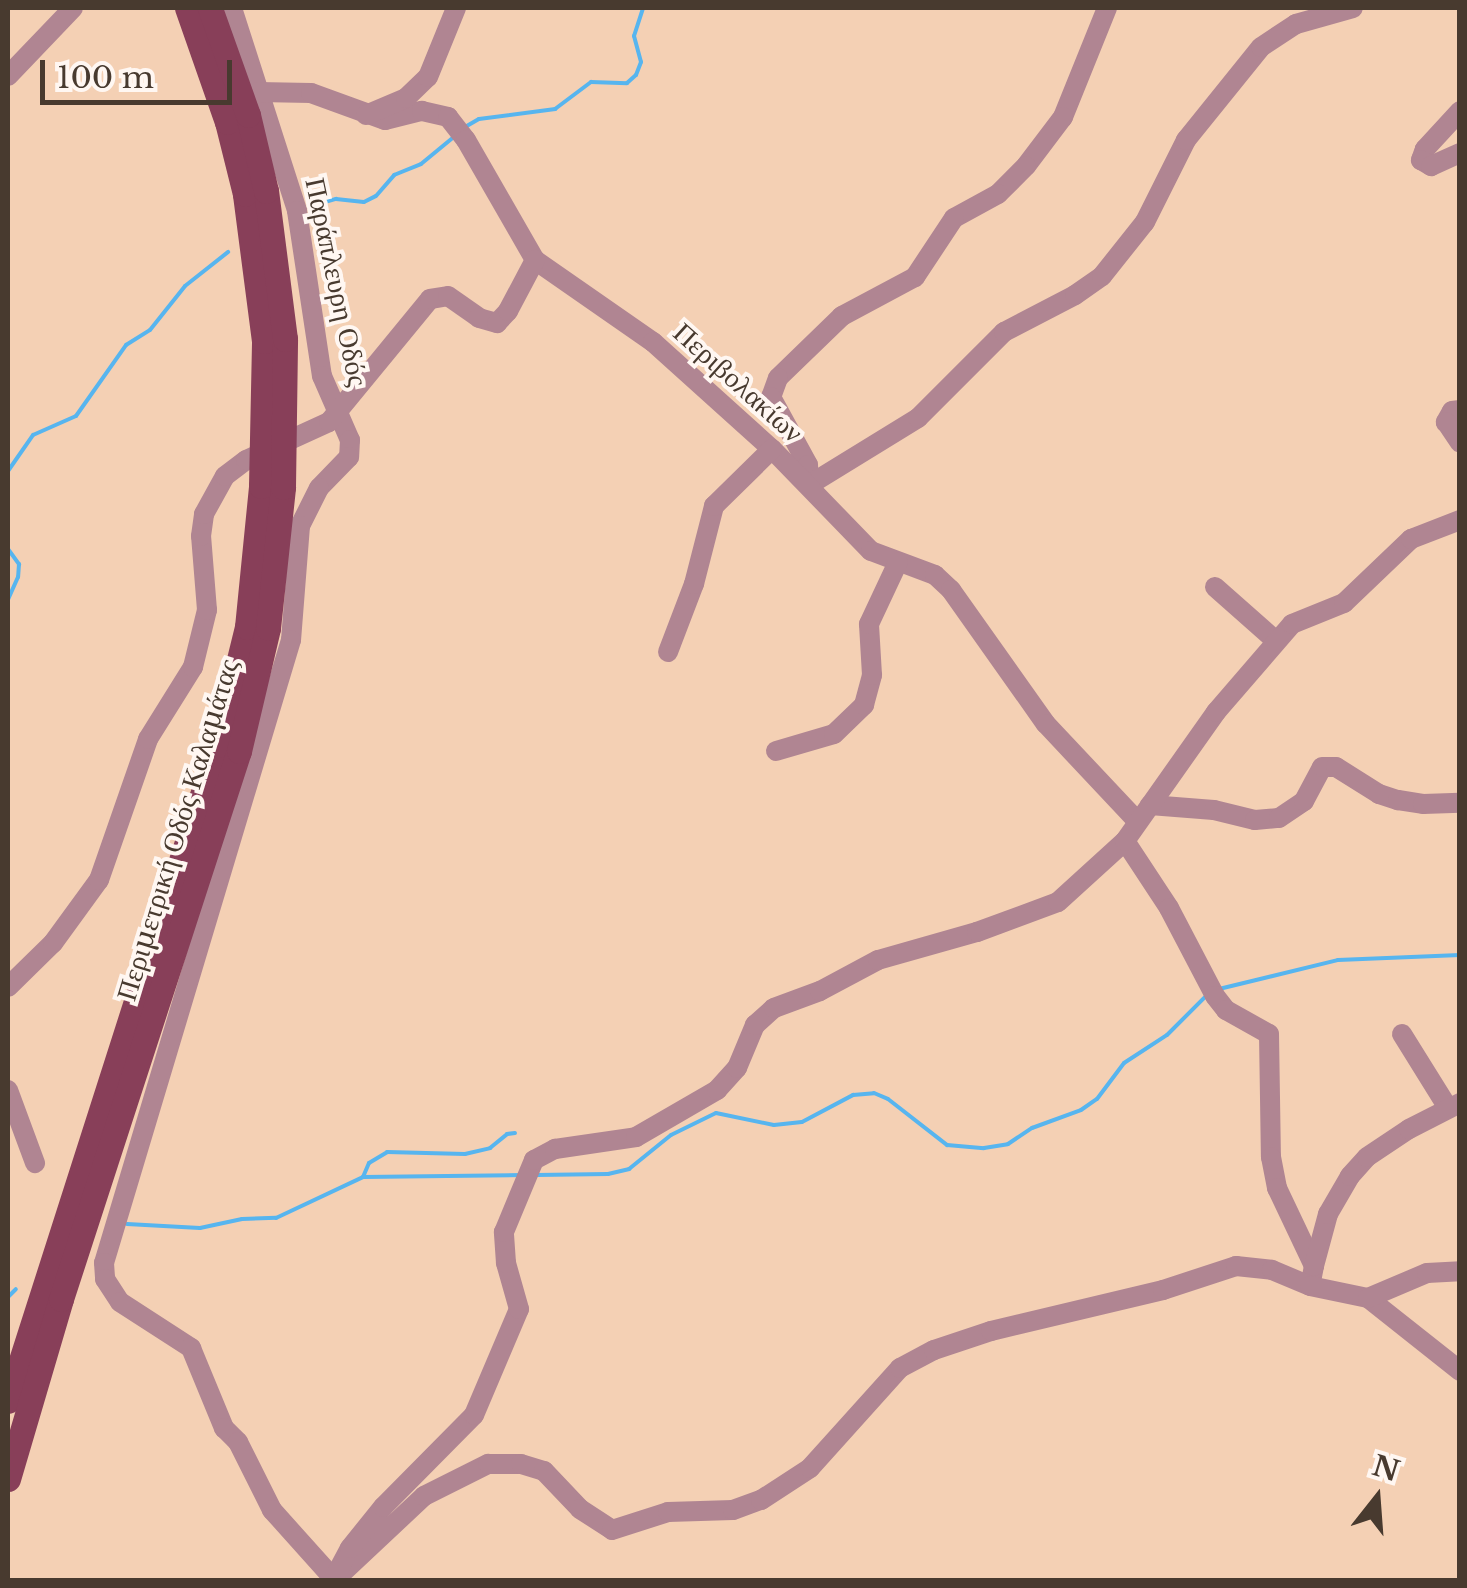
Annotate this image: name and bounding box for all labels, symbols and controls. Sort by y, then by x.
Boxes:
scale bar [45,40,238,102]
text: 100 m [57,59,154,96]
street label: Παράπλευρη Οδός [298,175,374,389]
street label: Περιβολακίων [666,316,810,450]
street label: Περιμετρική Οδός Καλαμάτας [110,655,246,1005]
north arrow [1327,1448,1427,1548]
text: N [1368,1448,1404,1489]

